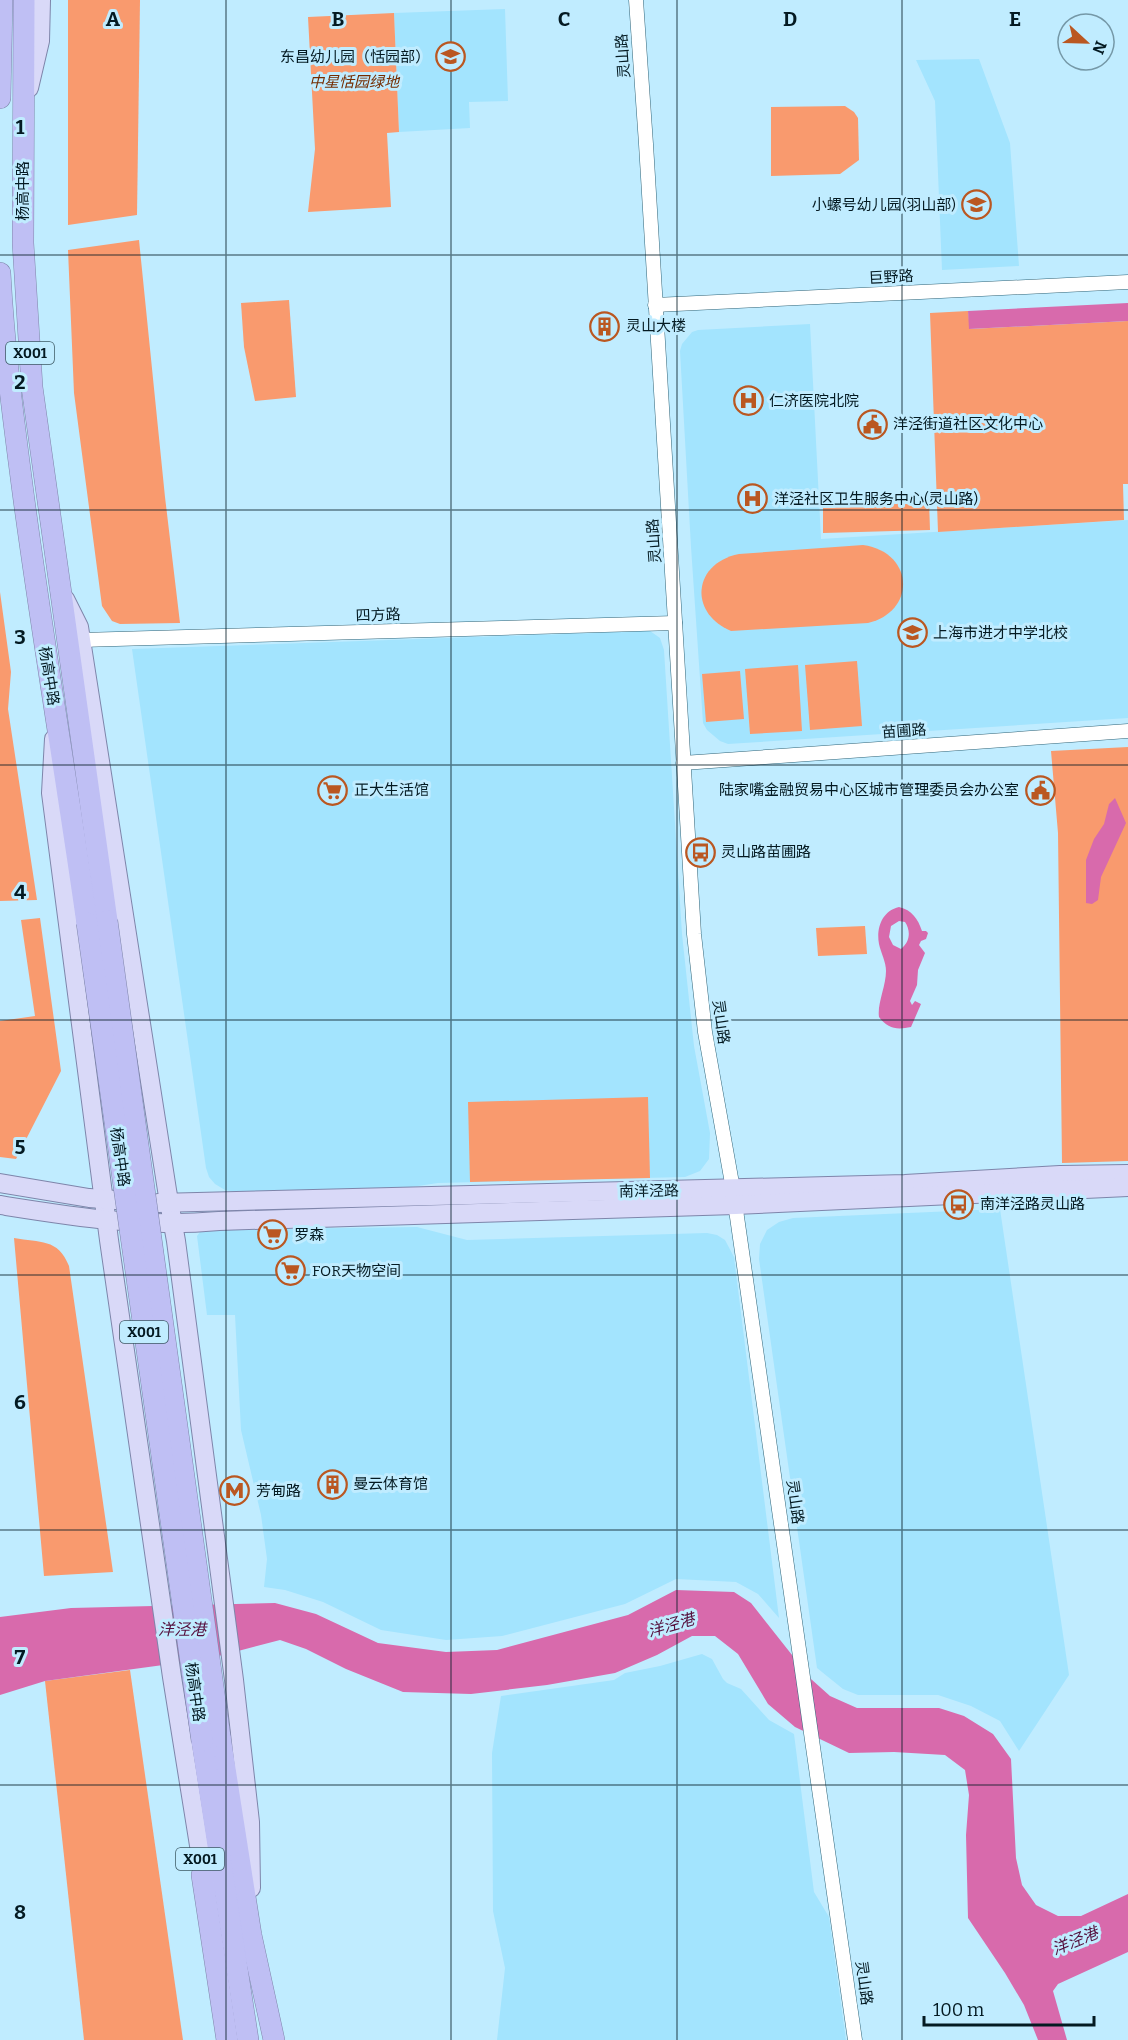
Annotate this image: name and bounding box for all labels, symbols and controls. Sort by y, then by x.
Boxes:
text: A [106,7,121,31]
text: B [332,7,345,31]
text: C [558,7,570,31]
text: D [783,7,797,31]
text: E [1009,7,1021,31]
north arrow [1056,12,1116,72]
street label: 灵山路 [612,33,634,79]
text: N [1088,38,1111,57]
school or university icon: 东昌幼儿园（恬园部） [435,41,467,73]
place label: 东昌幼儿园（恬园部） [280,48,430,66]
park label: 中星恬园绿地 [309,73,401,91]
text: 1 [16,115,25,139]
street label: 杨高中路 [14,161,32,221]
school or university icon: 小螺号幼儿园(羽山部) [961,189,993,221]
place label: 小螺号幼儿园(羽山部) [812,196,956,214]
street label: 巨野路 [868,267,914,287]
building icon: 灵山大楼 [589,310,621,342]
place label: 灵山大楼 [626,317,686,335]
road number: X001 [6,342,54,364]
text: 2 [14,370,26,394]
hospital icon: 仁济医院北院 [732,385,764,417]
place label: 仁济医院北院 [769,392,859,410]
public building icon: 洋泾街道社区文化中心 [856,408,888,440]
place label: 洋泾街道社区文化中心 [893,415,1043,433]
hospital icon: 洋泾社区卫生服务中心(灵山路) [737,483,769,515]
place label: 洋泾社区卫生服务中心(灵山路) [774,490,978,508]
street label: 灵山路 [643,518,665,564]
street label: 四方路 [355,605,401,625]
school or university icon: 上海市进才中学北校 [896,617,928,649]
place label: 上海市进才中学北校 [933,624,1068,642]
text: 3 [14,625,26,649]
street label: 杨高中路 [35,645,63,707]
street label: 苗圃路 [881,720,927,742]
supermarket icon: 正大生活馆 [317,774,349,806]
public building icon: 陆家嘴金融贸易中心区城市管理委员会办公室 [1024,774,1056,806]
place label: 正大生活馆 [354,781,429,799]
place label: 陆家嘴金融贸易中心区城市管理委员会办公室 [719,781,1019,799]
bus stop icon: 灵山路苗圃路 [684,836,716,868]
place label: 灵山路苗圃路 [721,843,811,861]
text: 4 [14,880,26,904]
street label: 灵山路 [709,998,733,1046]
street label: 杨高中路 [107,1126,133,1188]
text: 5 [15,1135,26,1159]
street label: 南洋泾路 [619,1181,679,1201]
bus stop icon: 南洋泾路灵山路 [943,1188,975,1220]
place label: 南洋泾路灵山路 [980,1195,1085,1213]
supermarket icon: 罗森 [257,1219,289,1251]
place label: 罗森 [294,1226,324,1244]
supermarket icon: FOR天物空间 [275,1255,307,1287]
place label: FOR天物空间 [312,1262,401,1280]
road number: X001 [120,1321,168,1343]
text: 6 [14,1390,26,1414]
building icon: 曼云体育馆 [316,1468,348,1500]
metro station icon: 芳甸路 [219,1475,251,1507]
place label: 曼云体育馆 [353,1475,428,1493]
street label: 灵山路 [783,1478,807,1526]
place label: 芳甸路 [256,1482,301,1500]
water label: 洋泾港 [645,1609,699,1641]
water label: 洋泾港 [158,1620,208,1639]
text: 7 [15,1645,26,1669]
street label: 杨高中路 [182,1661,208,1723]
road number: X001 [176,1848,224,1870]
text: 8 [14,1900,26,1924]
water label: 洋泾港 [1049,1922,1103,1959]
street label: 灵山路 [852,1959,876,2007]
scale bar [924,1989,1094,2027]
text: 100 m [933,1999,984,2021]

